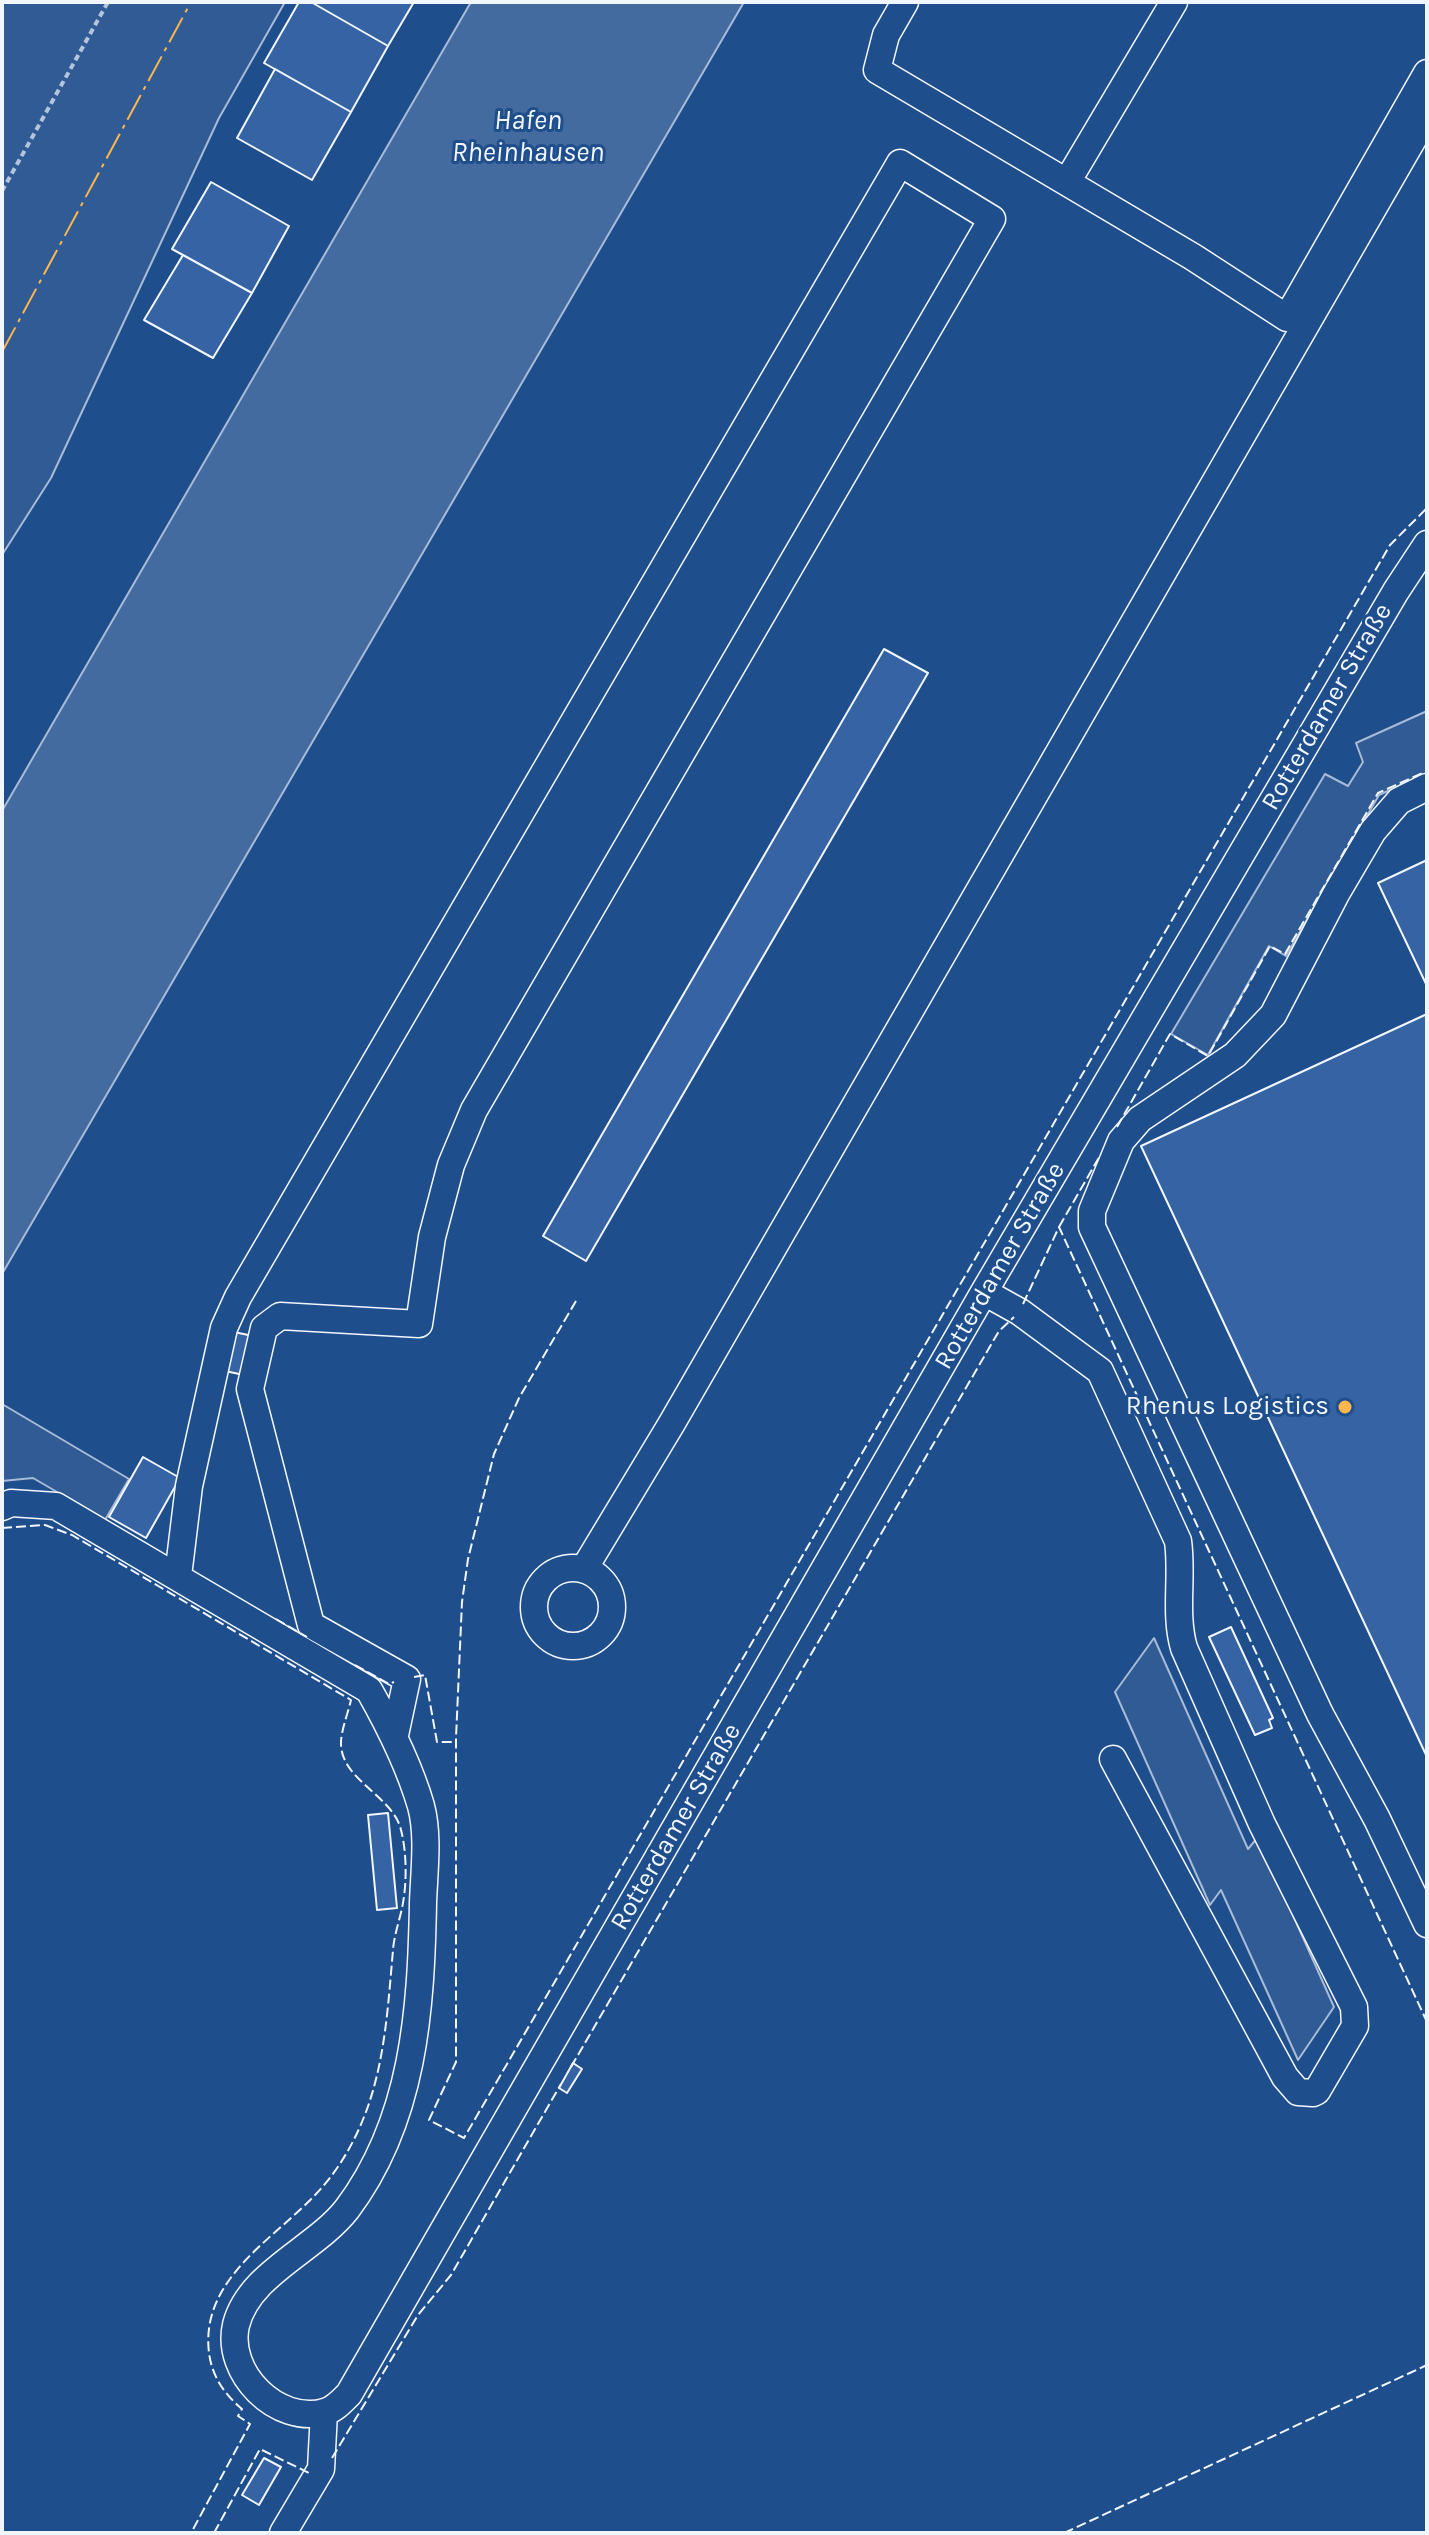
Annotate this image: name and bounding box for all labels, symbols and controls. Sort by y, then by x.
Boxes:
water label: Hafen Rheinhausen [452,104,604,170]
street label: Rotterdamer Straße [1255,598,1399,816]
street label: Rotterdamer Straße [928,1157,1072,1375]
place label: Rhenus Logistics [1126,1391,1329,1423]
marker: Rhenus Logistics [1336,1398,1354,1416]
street label: Rotterdamer Straße [604,1718,748,1936]

